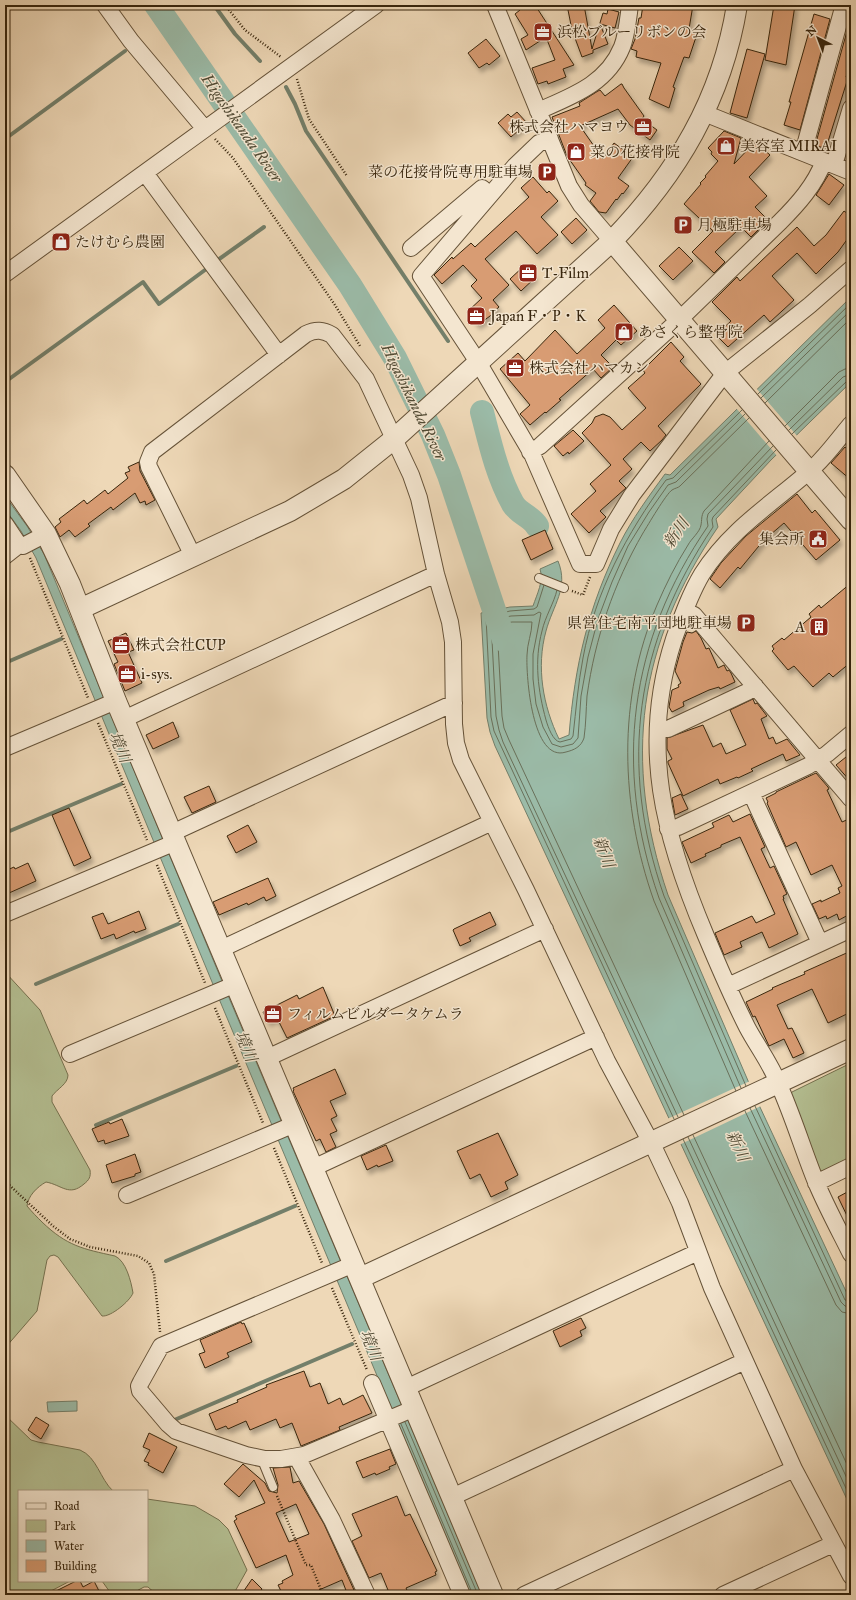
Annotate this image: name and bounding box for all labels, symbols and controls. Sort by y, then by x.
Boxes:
north arrow [798,18,838,58]
office icon: 浜松ブルーリボンの会 [532,21,554,43]
place label: 浜松ブルーリボンの会 [557,23,706,41]
text: N [804,23,820,39]
water label: Higashikanda River [197,69,287,187]
office icon: 株式会社ハマヨウ [632,116,654,138]
place label: 株式会社ハマヨウ [509,118,629,136]
shop icon: 美容室 MIRAI [715,135,737,157]
place label: 美容室 MIRAI [740,137,837,155]
shop icon: 菜の花接骨院 [565,141,587,163]
place label: 菜の花接骨院 [590,143,680,161]
parking icon: 菜の花接骨院専用駐車場 [536,161,558,183]
place label: 菜の花接骨院専用駐車場 [368,163,533,181]
parking icon: 月極駐車場 [672,214,694,236]
place label: 月極駐車場 [697,216,772,234]
shop icon: たけむら農園 [50,231,72,253]
place label: たけむら農園 [75,233,165,251]
office icon: T-Film [517,262,539,284]
place label: T-Film [542,264,589,282]
office icon: Japan F・P・K [465,305,487,327]
place label: Japan F・P・K [488,307,587,326]
shop icon: あさくら整骨院 [613,321,635,343]
place label: あさくら整骨院 [638,323,743,341]
water label: Higashikanda River [377,339,451,465]
office icon: 株式会社ハマカン [504,357,526,379]
place label: 株式会社ハマカン [529,359,649,377]
water label: 新川 [659,513,694,552]
public building icon: 集会所 [807,528,829,550]
place label: 集会所 [759,530,804,548]
parking icon: 県営住宅南平団地駐車場 [735,612,757,634]
place label: 県営住宅南平団地駐車場 [567,614,732,632]
building icon: A [808,616,830,638]
place label: A [794,618,805,636]
office icon: 株式会社CUP [110,634,132,656]
place label: 株式会社CUP [135,636,226,654]
office icon: i-sys. [116,663,138,685]
place label: i-sys. [141,665,172,683]
water label: 境川 [105,729,136,767]
water label: 新川 [589,834,619,872]
office icon: フィルムビルダータケムラ [262,1003,284,1025]
place label: フィルムビルダータケムラ [287,1005,464,1023]
water label: 境川 [231,1028,262,1066]
water label: 新川 [723,1127,754,1166]
water label: 境川 [356,1327,387,1365]
legend [18,1490,148,1582]
text: Road [54,1499,80,1513]
text: Park [54,1519,76,1533]
text: Water [54,1539,84,1553]
text: Building [54,1559,97,1574]

